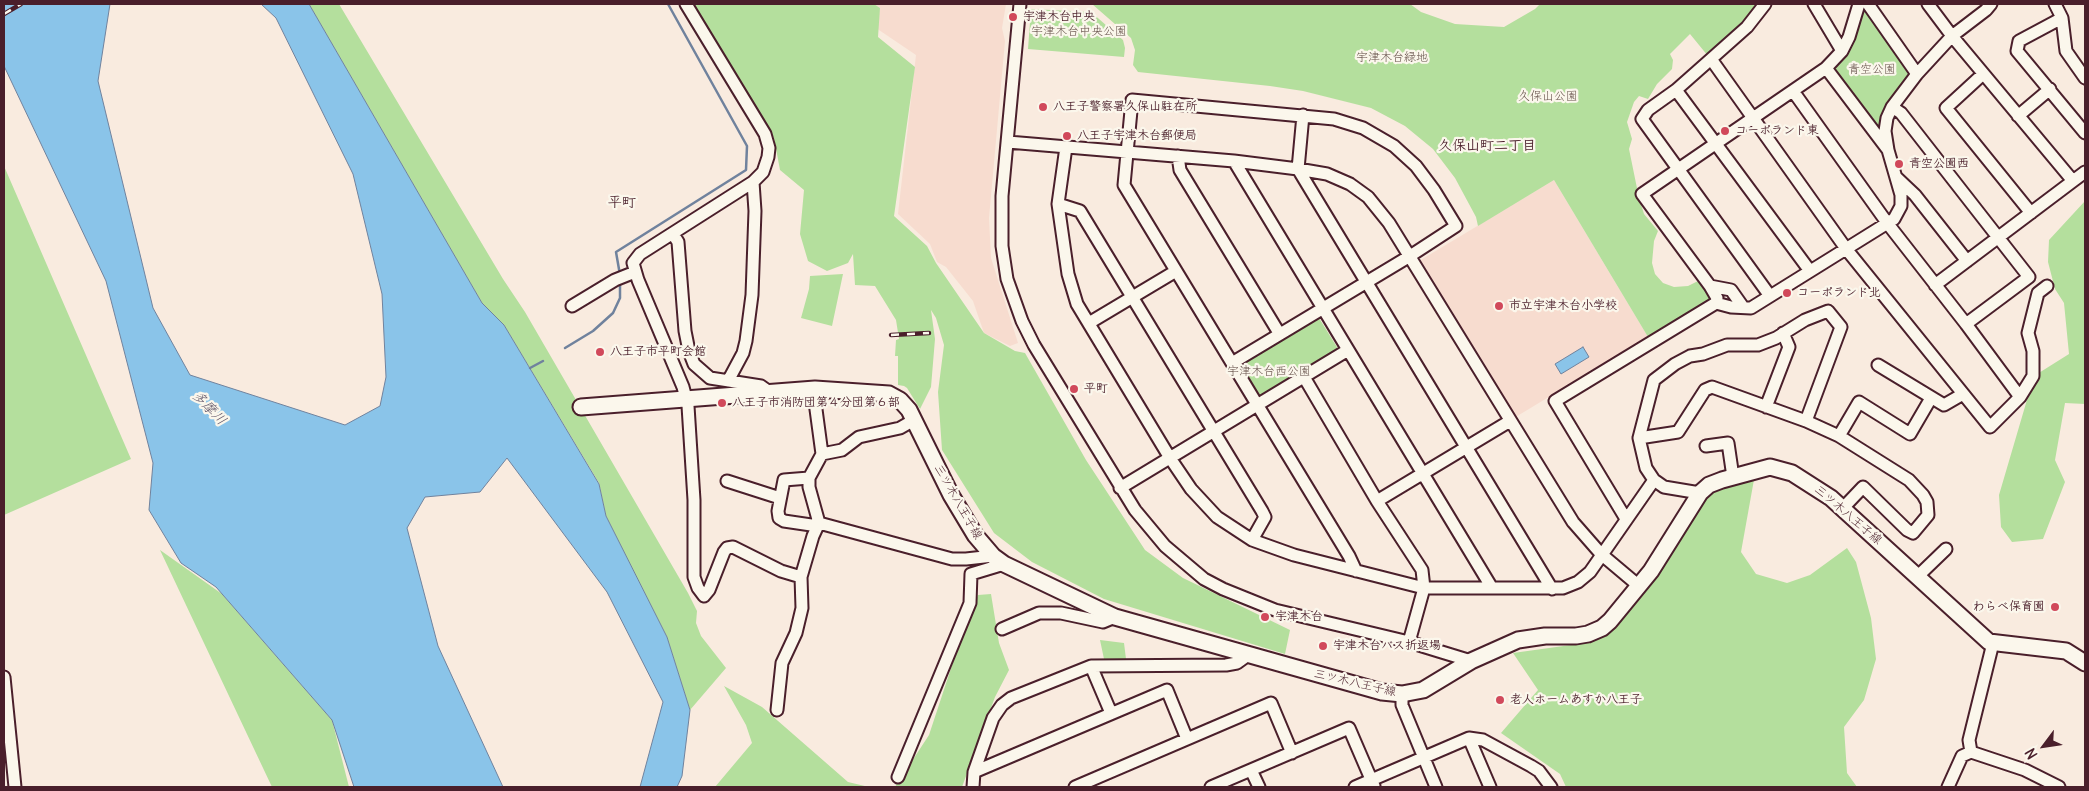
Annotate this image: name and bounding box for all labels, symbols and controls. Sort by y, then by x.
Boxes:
place label: 宇津木台中央 [1023,10,1095,24]
marker: 宇津木台中央 [1007,11,1019,23]
park label: 宇津木台中央公園 [1031,25,1127,39]
park label: 宇津木台緑地 [1356,51,1428,65]
park label: 青空公園 [1848,63,1896,77]
park label: 久保山公園 [1518,90,1578,104]
place label: 八王子警察署久保山駐在所 [1053,100,1197,114]
marker: 八王子警察署久保山駐在所 [1037,101,1049,113]
place label: コーポランド東 [1735,124,1819,138]
marker: コーポランド東 [1719,125,1731,137]
place label: 八王子宇津木台郵便局 [1077,129,1197,143]
marker: 八王子宇津木台郵便局 [1061,130,1073,142]
district label: 久保山町二丁目 [1438,138,1536,154]
place label: 青空公園西 [1909,157,1969,171]
marker: 青空公園西 [1893,158,1905,170]
district label: 平町 [608,195,636,211]
place label: コーポランド北 [1797,286,1881,300]
marker: コーポランド北 [1781,287,1793,299]
place label: 市立宇津木台小学校 [1509,299,1617,313]
marker: 市立宇津木台小学校 [1493,300,1505,312]
place label: 八王子市平町会館 [610,345,706,359]
marker: 八王子市平町会館 [594,346,606,358]
park label: 宇津木台西公園 [1227,365,1311,379]
place label: 平町 [1084,382,1108,396]
marker: 平町 [1068,383,1080,395]
water label: 多摩川 [188,387,230,429]
place label: 八王子市消防団第４分団第６部 [732,396,900,410]
marker: 八王子市消防団第４分団第６部 [716,397,728,409]
street label: 三ツ木八王子線 [931,462,985,542]
street label: 三ツ木八王子線 [1811,482,1885,548]
place label: わらべ保育園 [1973,600,2045,614]
marker: わらべ保育園 [2049,601,2061,613]
place label: 宇津木台 [1275,610,1323,624]
marker: 宇津木台 [1259,611,1271,623]
place label: 宇津木台バス折返場 [1333,639,1441,653]
marker: 宇津木台バス折返場 [1317,640,1329,652]
street label: 三ツ木八王子線 [1312,667,1398,699]
place label: 老人ホームあすか八王子 [1510,693,1642,707]
marker: 老人ホームあすか八王子 [1494,694,1506,706]
north arrow [2019,721,2069,771]
text: N [2021,745,2041,763]

